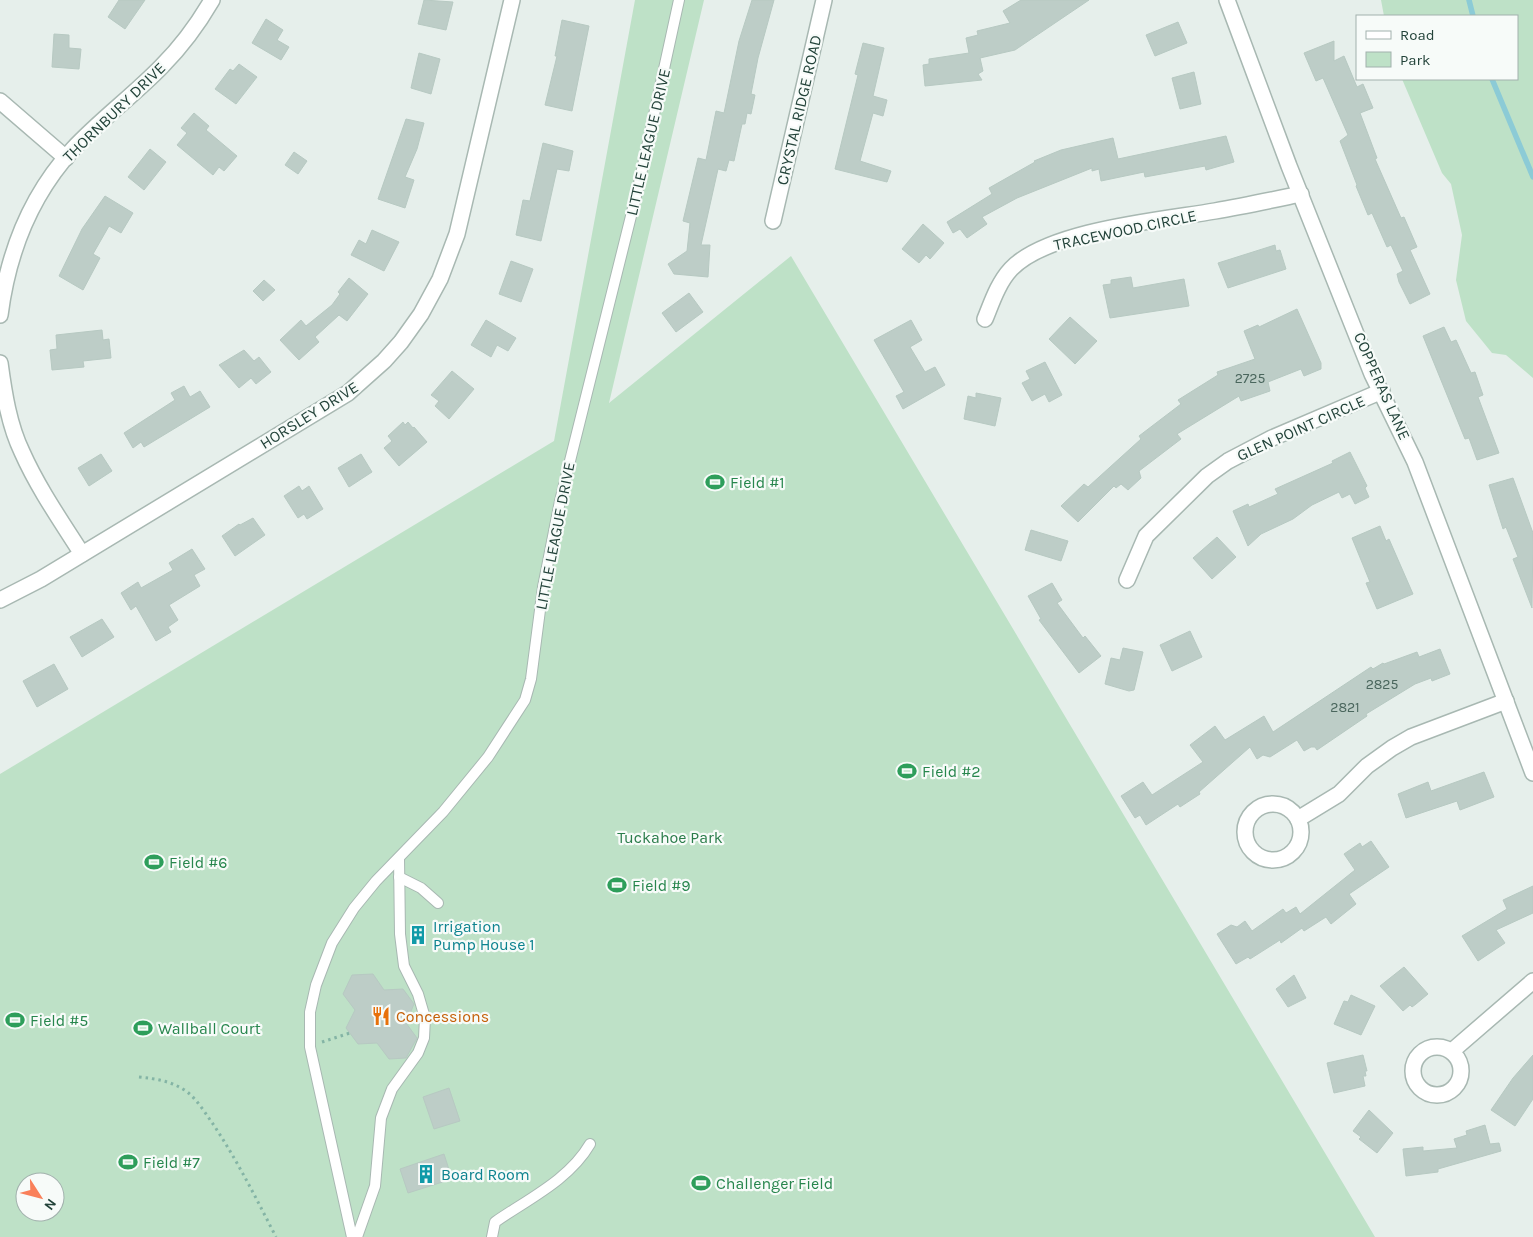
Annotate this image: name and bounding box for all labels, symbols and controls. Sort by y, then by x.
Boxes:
legend [1356,15,1518,80]
text: Road [1400,26,1435,44]
street label: CRYSTAL RIDGE ROAD [773,33,825,187]
text: Park [1400,51,1430,69]
street label: THORNBURY DRIVE [59,58,169,166]
street label: LITTLE LEAGUE DRIVE [622,67,674,217]
street label: TRACEWOOD CIRCLE [1052,206,1198,254]
street label: COPPERAS LANE [1350,329,1414,443]
house number: 2725 [1235,370,1265,387]
street label: HORSLEY DRIVE [256,377,362,453]
street label: GLEN POINT CIRCLE [1234,391,1368,465]
street label: LITTLE LEAGUE DRIVE [531,460,579,612]
sports icon: Field #1 [704,471,726,493]
place label: Field #1 [730,473,784,492]
house number: 2825 [1366,676,1398,693]
house number: 2821 [1330,699,1360,716]
sports icon: Field #2 [896,760,918,782]
place label: Field #2 [922,762,980,781]
park label: Tuckahoe Park [617,828,723,847]
sports icon: Field #6 [143,851,165,873]
place label: Field #6 [169,853,227,872]
sports icon: Field #9 [606,874,628,896]
place label: Field #9 [632,876,690,895]
place label: Irrigation Pump House 1 [433,917,535,954]
building icon: Irrigation Pump House 1 [407,924,429,946]
restaurant icon: Concessions [370,1005,392,1027]
place label: Concessions [396,1007,489,1026]
sports icon: Field #5 [4,1009,26,1031]
place label: Field #5 [30,1011,88,1030]
sports icon: Wallball Court [132,1017,154,1039]
place label: Wallball Court [158,1019,261,1038]
sports icon: Field #7 [117,1151,139,1173]
place label: Field #7 [143,1153,200,1172]
building icon: Board Room [415,1163,437,1185]
place label: Board Room [441,1165,530,1184]
north arrow [15,1172,65,1222]
sports icon: Challenger Field [690,1172,712,1194]
place label: Challenger Field [716,1174,833,1193]
text: N [40,1195,60,1213]

